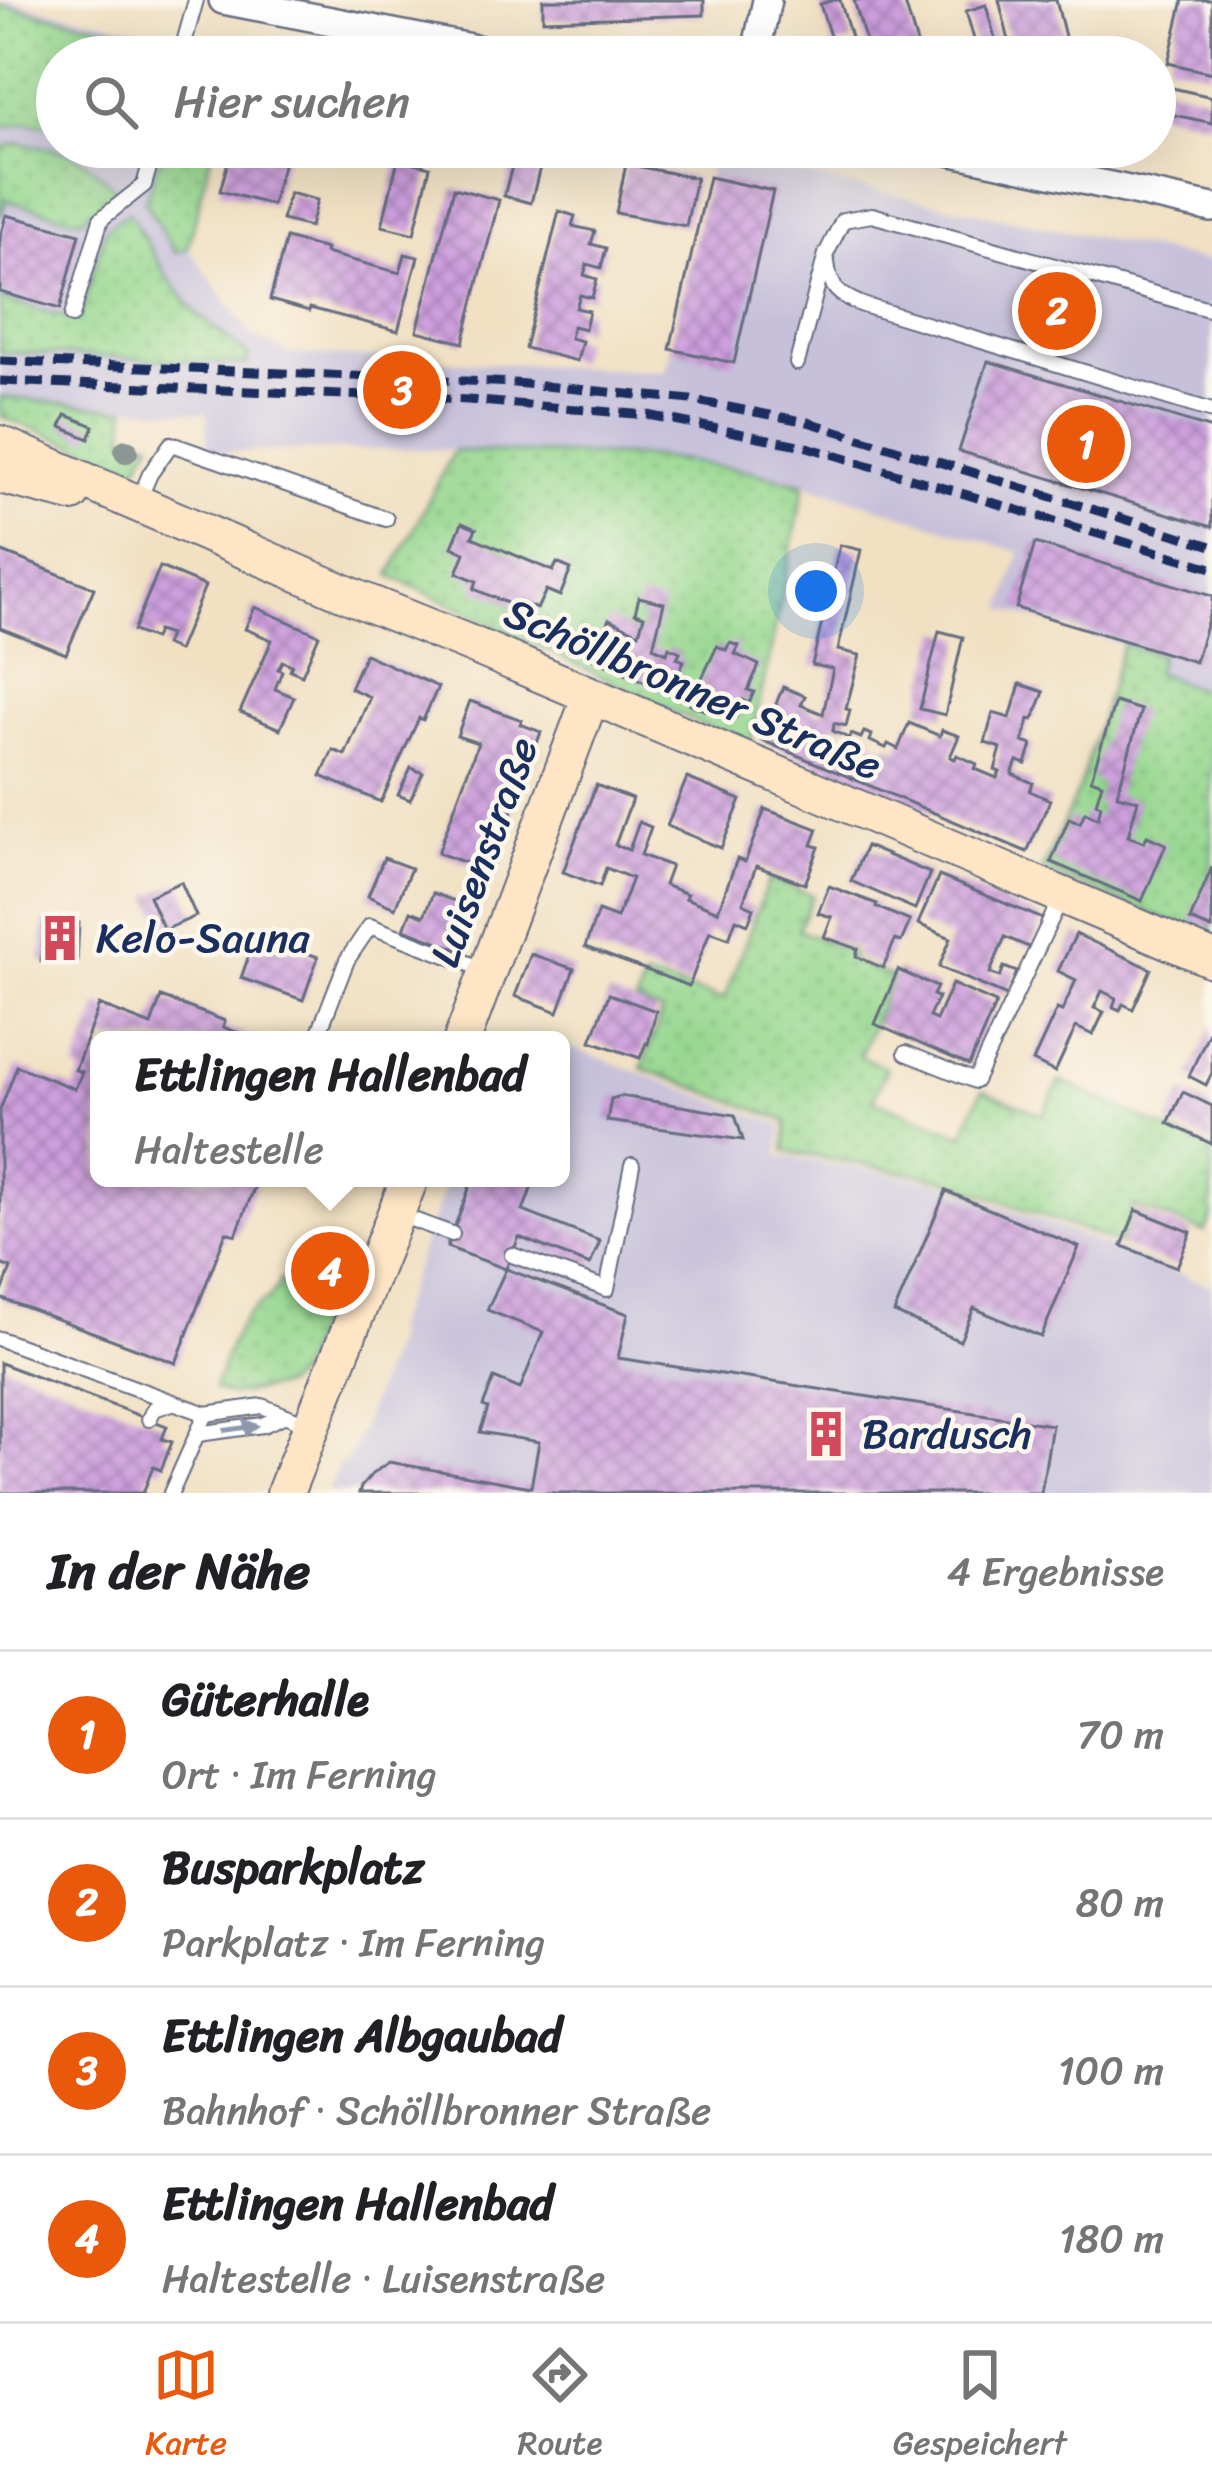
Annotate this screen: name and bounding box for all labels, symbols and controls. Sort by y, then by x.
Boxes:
search box [36,36,1176,168]
text: Hier suchen [174,62,410,142]
icon: search [78,69,144,135]
pin: 2 [1018,266,1096,356]
pin: 3 [363,345,441,435]
pin: 1 [1047,399,1125,489]
your location [786,561,846,621]
street label: Schöllbronner Straße [493,576,893,802]
street label: Luisenstraße [408,727,560,977]
place label: Kelo-Sauna [96,901,311,975]
building icon: Kelo-Sauna [35,913,85,963]
popup [90,1031,570,1187]
text: Ettlingen Hallenbad [134,1035,526,1115]
text: Haltestelle [134,1115,324,1184]
pin: 4 [291,1226,369,1316]
place label: Bardusch [862,1397,1032,1471]
building icon: Bardusch [801,1409,851,1459]
one-way arrow [223,1418,260,1437]
text: In der Nähe [48,1526,310,1616]
text: 4 Ergebnisse [947,1537,1164,1606]
text: Güterhalle [162,1660,369,1740]
text: 1 [79,1700,95,1769]
text: 70 m [1077,1700,1164,1769]
text: Ort · Im Ferning [162,1740,437,1809]
text: Busparkplatz [162,1828,424,1908]
text: 2 [76,1868,98,1937]
text: 80 m [1076,1868,1164,1937]
text: Parkplatz · Im Ferning [162,1908,545,1977]
text: Ettlingen Albgaubad [162,1996,562,2076]
text: 3 [76,2036,98,2105]
text: 100 m [1058,2036,1164,2105]
text: Bahnhof · Schöllbronner Straße [162,2076,711,2145]
text: Ettlingen Hallenbad [162,2164,553,2244]
text: 4 [75,2204,99,2273]
text: 180 m [1059,2204,1164,2273]
text: Haltestelle · Luisenstraße [162,2244,605,2313]
tab: Karte [145,2342,227,2472]
tab: Route [517,2342,602,2472]
tab: Gespeichert [893,2342,1067,2472]

